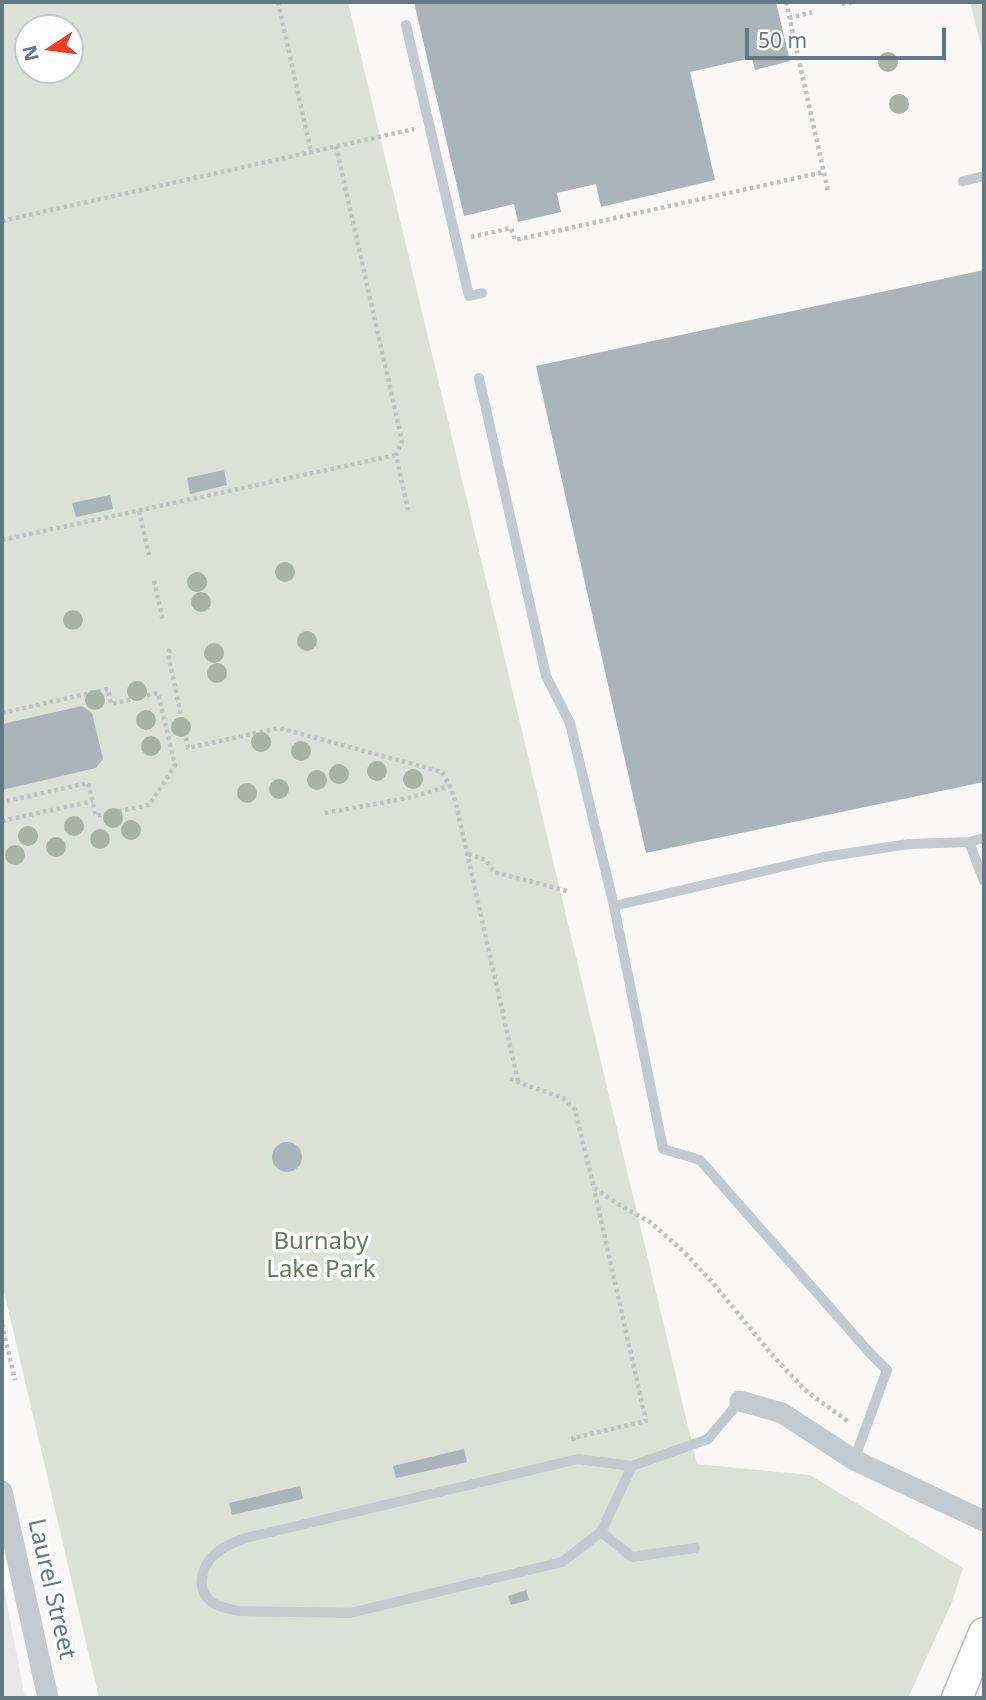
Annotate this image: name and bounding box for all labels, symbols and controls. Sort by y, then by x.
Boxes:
north arrow [14,14,84,84]
scale bar [748,14,949,58]
text: 50 m [758,26,807,54]
text: N [16,43,45,64]
park label: Burnaby Lake Park [266,1228,376,1284]
street label: Laurel Street [21,1516,81,1662]

